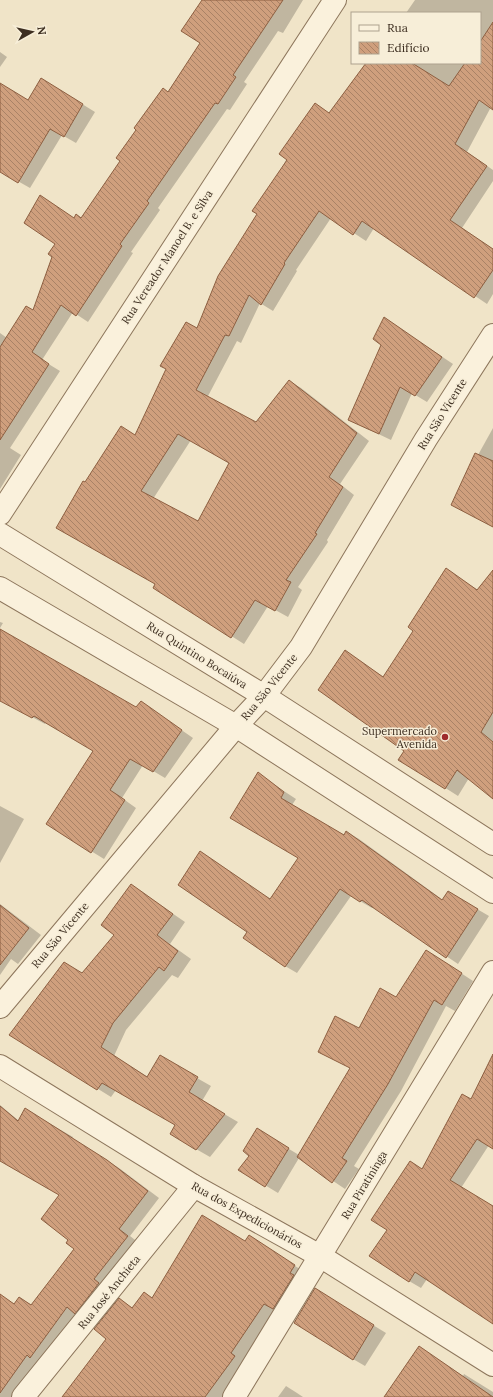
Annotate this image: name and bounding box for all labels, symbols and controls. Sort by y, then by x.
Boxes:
north arrow [12,12,52,52]
legend [351,12,481,64]
text: Rua [387,20,408,35]
text: N [34,25,49,36]
text: Edifício [387,40,430,55]
street label: Rua Vereador Manoel B. e Silva [118,187,216,327]
street label: Rua São Vicente [414,376,470,452]
street label: Rua Quintino Bocaiúva [144,618,250,692]
street label: Rua São Vicente [238,651,300,723]
place label: Supermercado Avenida [362,724,437,751]
marker: Supermercado Avenida [440,732,450,742]
street label: Rua São Vicente [28,899,92,971]
street label: Rua Piratininga [338,1148,390,1222]
street label: Rua dos Expedicionários [189,1179,305,1251]
street label: Rua José Anchieta [75,1252,143,1332]

